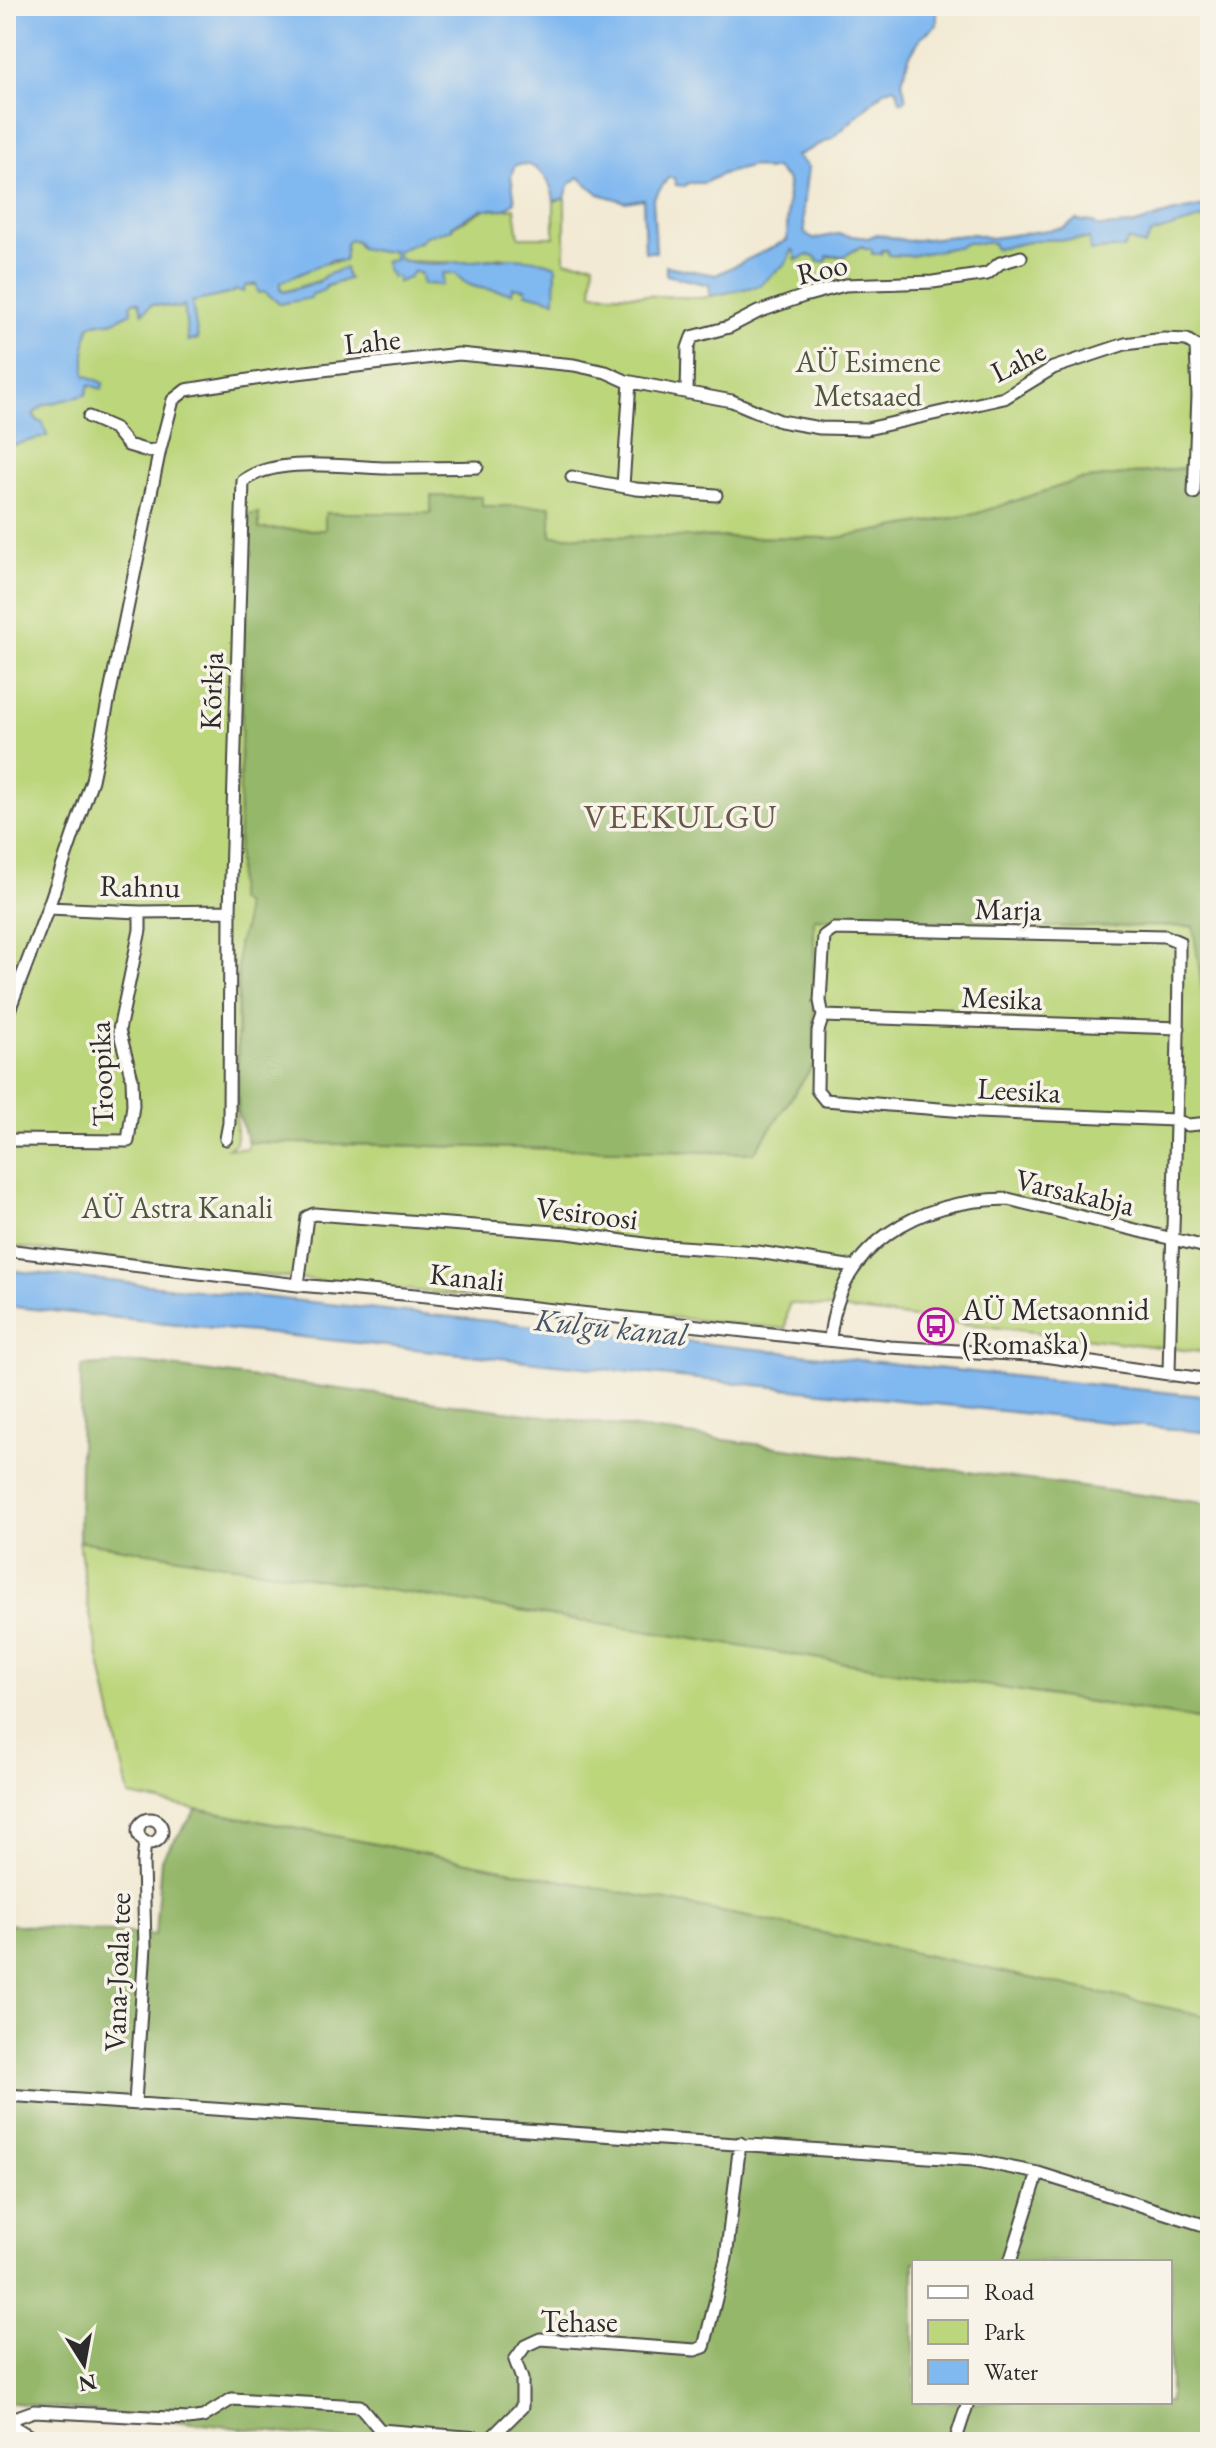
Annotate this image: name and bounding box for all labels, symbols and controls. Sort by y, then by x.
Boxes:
street label: Roo [793,244,851,294]
street label: Lahe [342,319,402,363]
street label: Lahe [984,331,1052,391]
park label: AÜ Esimene Metsaaed [794,342,941,415]
street label: Kõrkja [190,651,232,731]
district label: VEEKULGU [583,794,779,838]
street label: Rahnu [99,866,181,906]
street label: Marja [974,889,1042,929]
street label: Mesika [961,977,1043,1019]
street label: Troopika [80,1020,122,1128]
street label: Leesika [976,1068,1062,1112]
street label: Varsakabja [1012,1159,1138,1225]
street label: Vesiroosi [534,1187,640,1239]
park label: AÜ Astra Kanali [80,1188,273,1227]
street label: Kanali [428,1254,506,1300]
place label: AÜ Metsaonnid (Romaška) [961,1290,1150,1363]
water label: Kulgu kanal [531,1298,690,1356]
bus stop icon: AÜ Metsaonnid (Romaška) [917,1307,955,1345]
street label: Vana-Joala tee [95,1892,139,2052]
legend [912,2260,1172,2404]
text: Road [984,2276,1035,2307]
street label: Tehase [540,2302,618,2341]
text: Park [984,2316,1026,2347]
north arrow [44,2324,124,2404]
text: Water [984,2356,1038,2387]
text: N [76,2367,99,2399]

